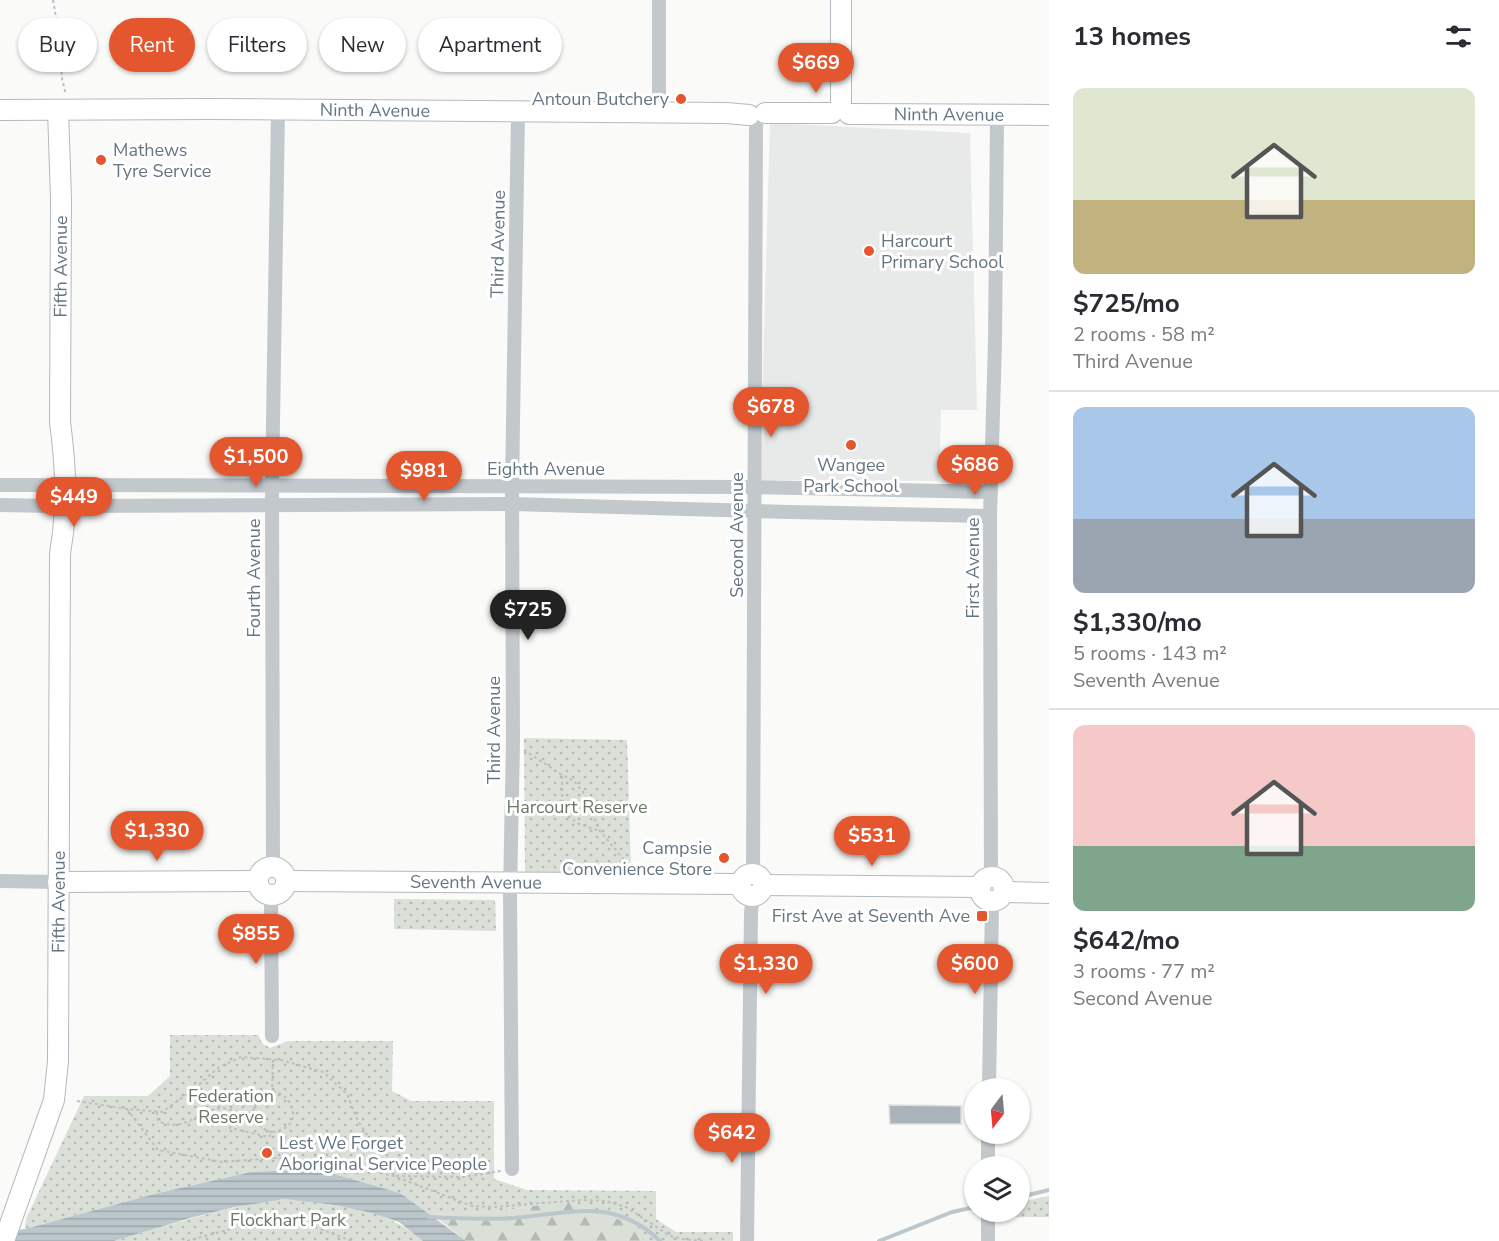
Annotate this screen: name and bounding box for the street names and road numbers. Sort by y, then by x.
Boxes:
street label: Ninth Avenue [320,98,430,123]
street label: Ninth Avenue [894,102,1004,127]
street label: Third Avenue [485,190,511,298]
street label: Fifth Avenue [48,215,73,317]
street label: Eighth Avenue [487,457,605,481]
street label: Second Avenue [725,472,749,598]
street label: First Avenue [961,517,985,619]
street label: Fourth Avenue [242,519,266,637]
street label: Third Avenue [482,676,506,784]
street label: Fifth Avenue [46,851,71,953]
street label: Seventh Avenue [410,870,542,895]

